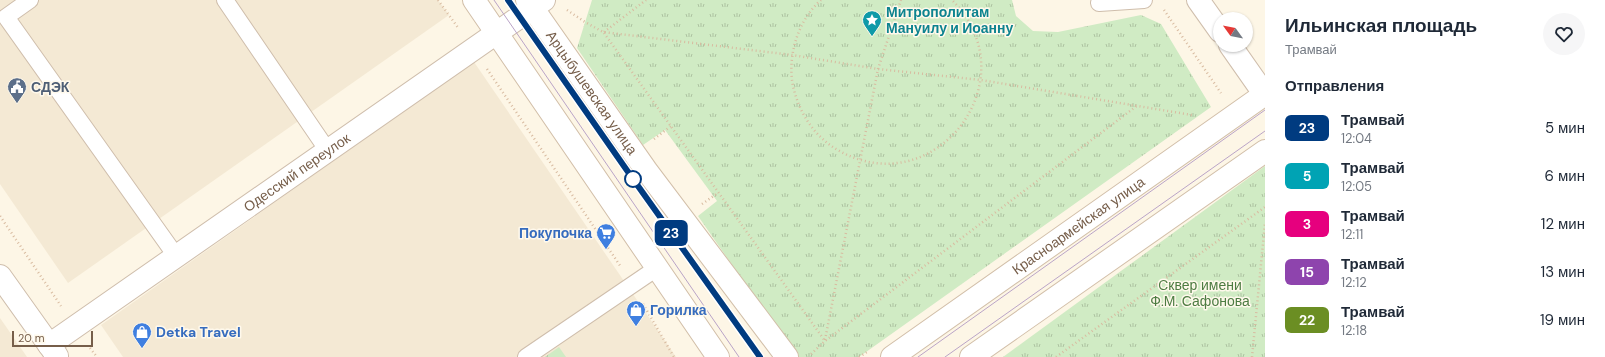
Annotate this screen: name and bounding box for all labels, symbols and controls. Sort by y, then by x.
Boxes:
place label: Митрополитам Мануилу и Иоанну [886,3,1013,37]
place icon: Митрополитам Мануилу и Иоанну [861,9,883,37]
north arrow [1213,12,1253,52]
map controls [1213,12,1253,52]
text: Ильинская площадь [1285,13,1477,38]
button: heart [1543,13,1585,55]
street label: Арцыбушевская улица [542,27,642,158]
text: Трамвай [1285,41,1337,58]
public building icon: СДЭК [6,76,28,104]
text: Отправления [1285,76,1384,96]
place label: СДЭК [31,78,70,96]
text: Трамвай [1341,110,1405,130]
text: 5 мин [1545,118,1585,138]
text: 23 [1299,119,1315,137]
street label: Одесский переулок [240,128,354,216]
text: 12:04 [1341,130,1372,147]
text: Трамвай [1341,158,1405,178]
text: 6 мин [1545,166,1585,186]
text: 5 [1303,167,1311,185]
unlabelled marker [624,170,642,188]
street label: Красноармейская улица [1008,173,1148,279]
text: 12:05 [1341,178,1372,195]
text: Трамвай [1341,206,1405,226]
text: 12 мин [1541,214,1585,234]
text: 3 [1303,215,1311,233]
line badge: 23 [653,220,689,246]
supermarket icon: Покупочка [595,222,617,250]
place label: Покупочка [519,224,592,242]
text: 23 [663,224,679,242]
text: 12:11 [1341,226,1363,243]
text: Трамвай [1341,254,1405,274]
text: 13 мин [1540,262,1585,282]
text: 15 [1300,263,1314,281]
text: 12:12 [1341,274,1367,291]
park label: Cквер имени Ф.М. Сафонова [1150,276,1250,310]
shop icon: Горилка [625,299,647,327]
place label: Горилка [650,301,707,319]
text: Трамвай [1341,302,1405,322]
text: 19 мин [1540,310,1585,330]
text: 22 [1299,311,1315,329]
shop icon: Detka Travel [131,321,153,349]
text: 12:18 [1341,322,1367,339]
place label: Detka Travel [156,323,241,341]
scale bar [12,329,93,348]
text: 20 m [18,331,44,345]

